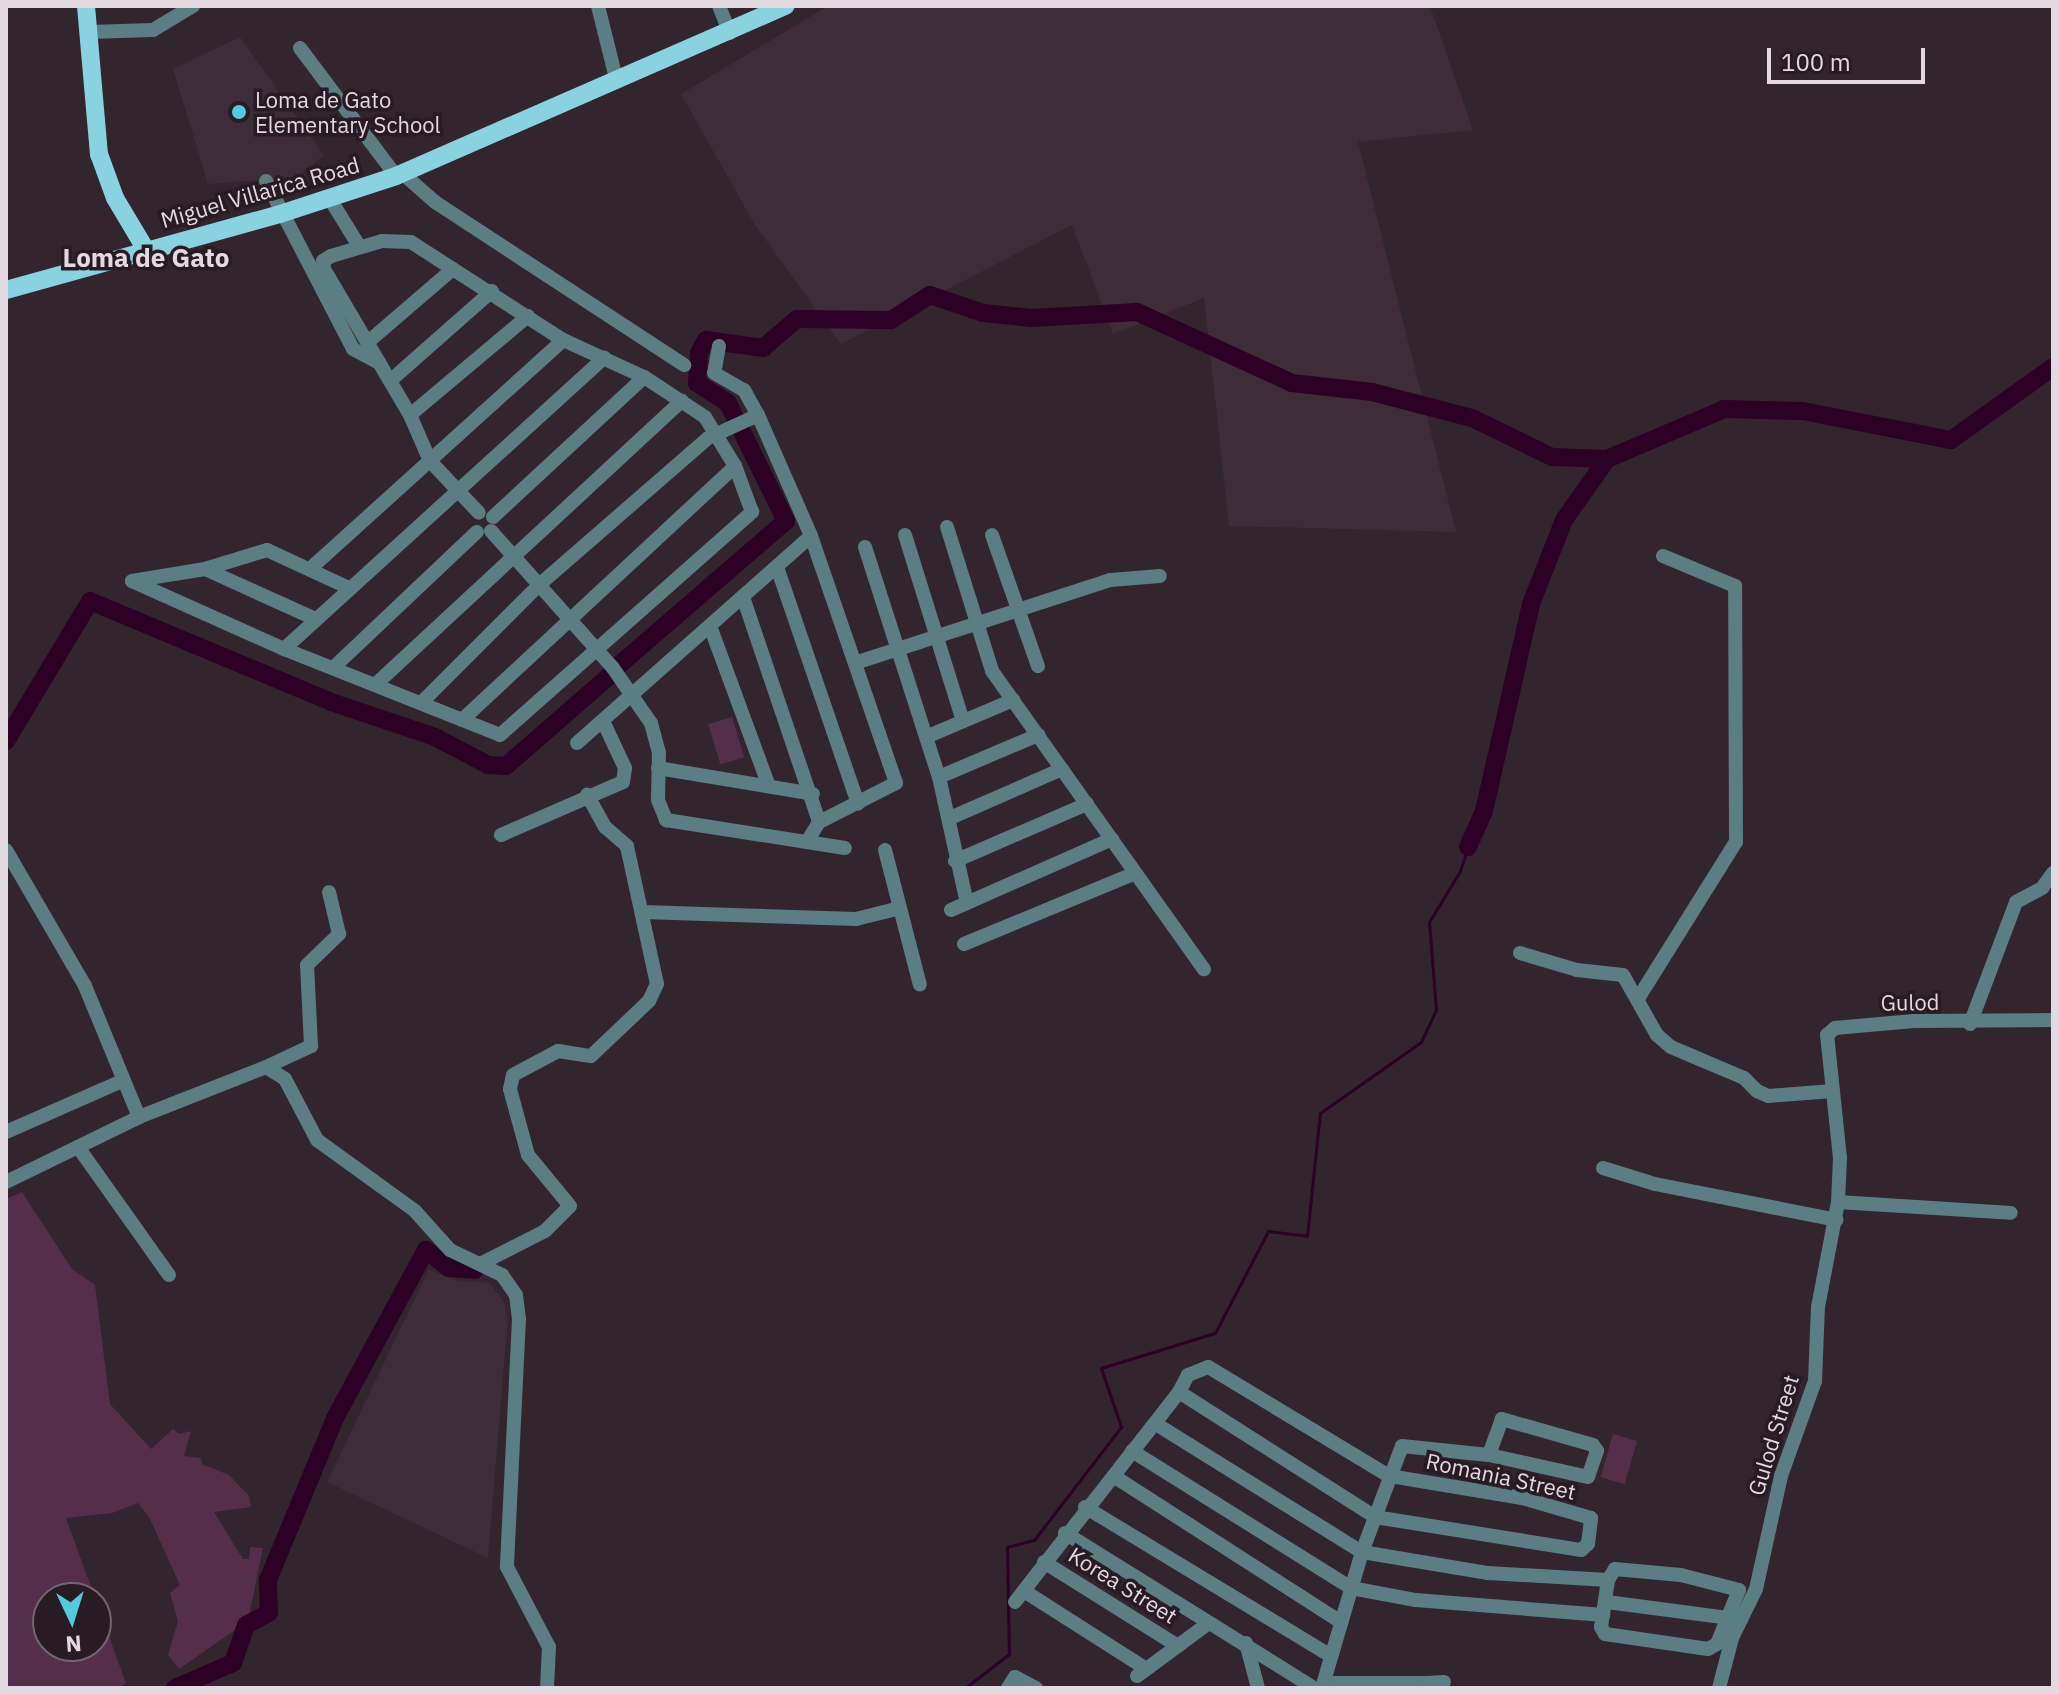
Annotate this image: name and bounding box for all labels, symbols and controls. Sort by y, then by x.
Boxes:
scale bar [1771,32,1929,82]
text: 100 m [1781,46,1851,78]
place label: Loma de Gato Elementary School [255,86,441,138]
marker: Loma de Gato Elementary School [230,103,248,121]
street label: Miguel Villarica Road [158,151,362,233]
district label: Loma de Gato [63,242,229,274]
street label: Gulod [1880,988,1940,1016]
street label: Gulod Street [1742,1372,1804,1498]
street label: Romania Street [1424,1447,1578,1505]
street label: Korea Street [1064,1541,1182,1629]
north arrow [32,1582,112,1662]
text: N [65,1629,83,1659]

